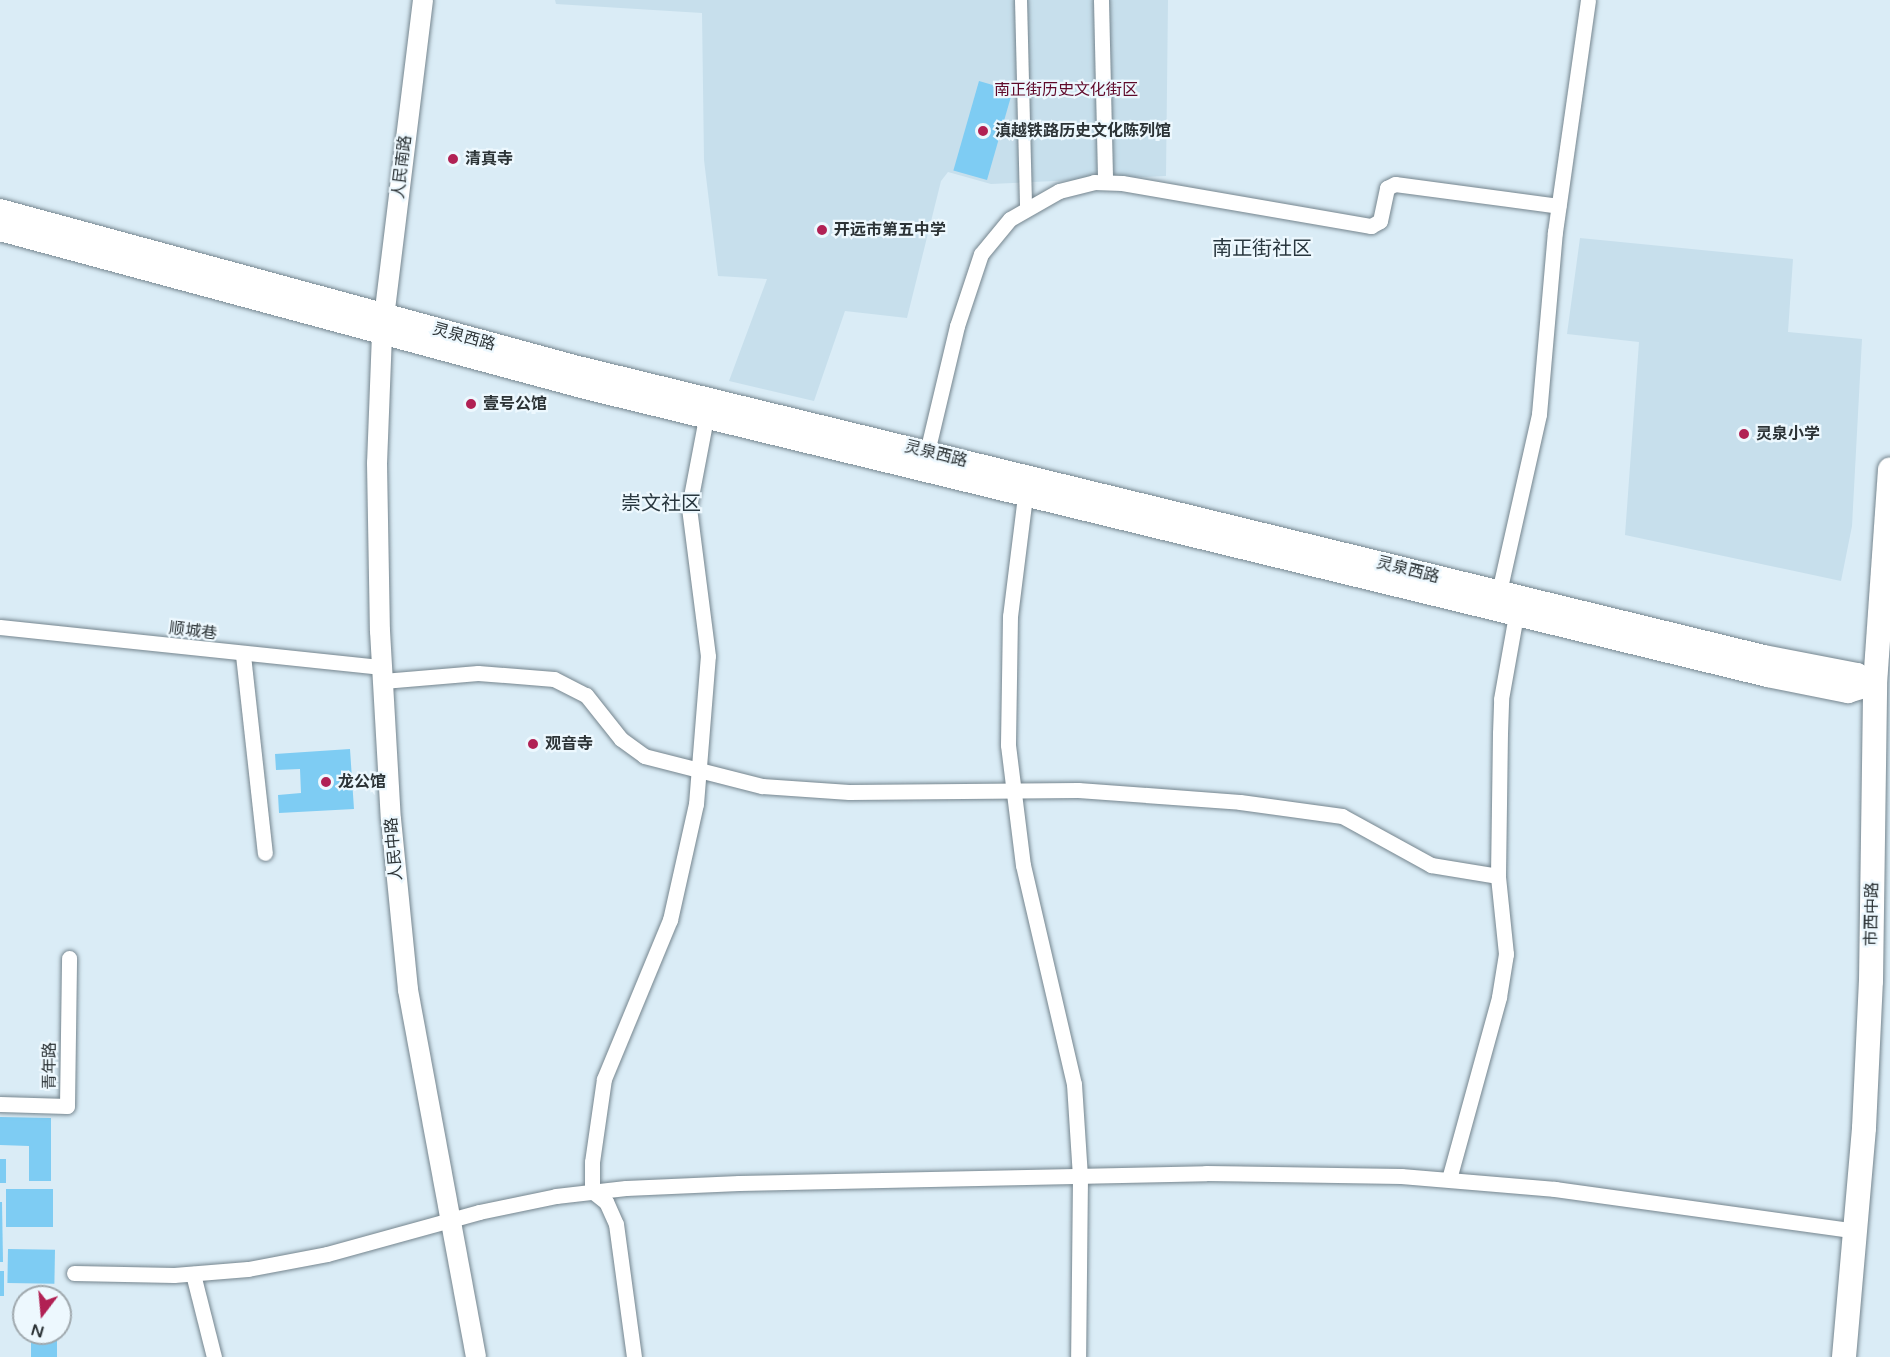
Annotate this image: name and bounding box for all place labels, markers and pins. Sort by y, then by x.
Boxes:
place label: 滇越铁路历史文化陈列馆 [995,121,1171,141]
marker: 滇越铁路历史文化陈列馆 [976,124,990,138]
place label: 清真寺 [465,149,513,169]
marker: 清真寺 [446,152,460,166]
place label: 开远市第五中学 [834,220,946,240]
marker: 开远市第五中学 [815,223,829,237]
place label: 壹号公馆 [483,394,547,414]
marker: 壹号公馆 [464,397,478,411]
place label: 灵泉小学 [1756,424,1820,444]
marker: 灵泉小学 [1737,427,1751,441]
place label: 观音寺 [545,734,593,754]
marker: 观音寺 [526,737,540,751]
place label: 龙公馆 [338,772,386,792]
marker: 龙公馆 [319,775,333,789]

